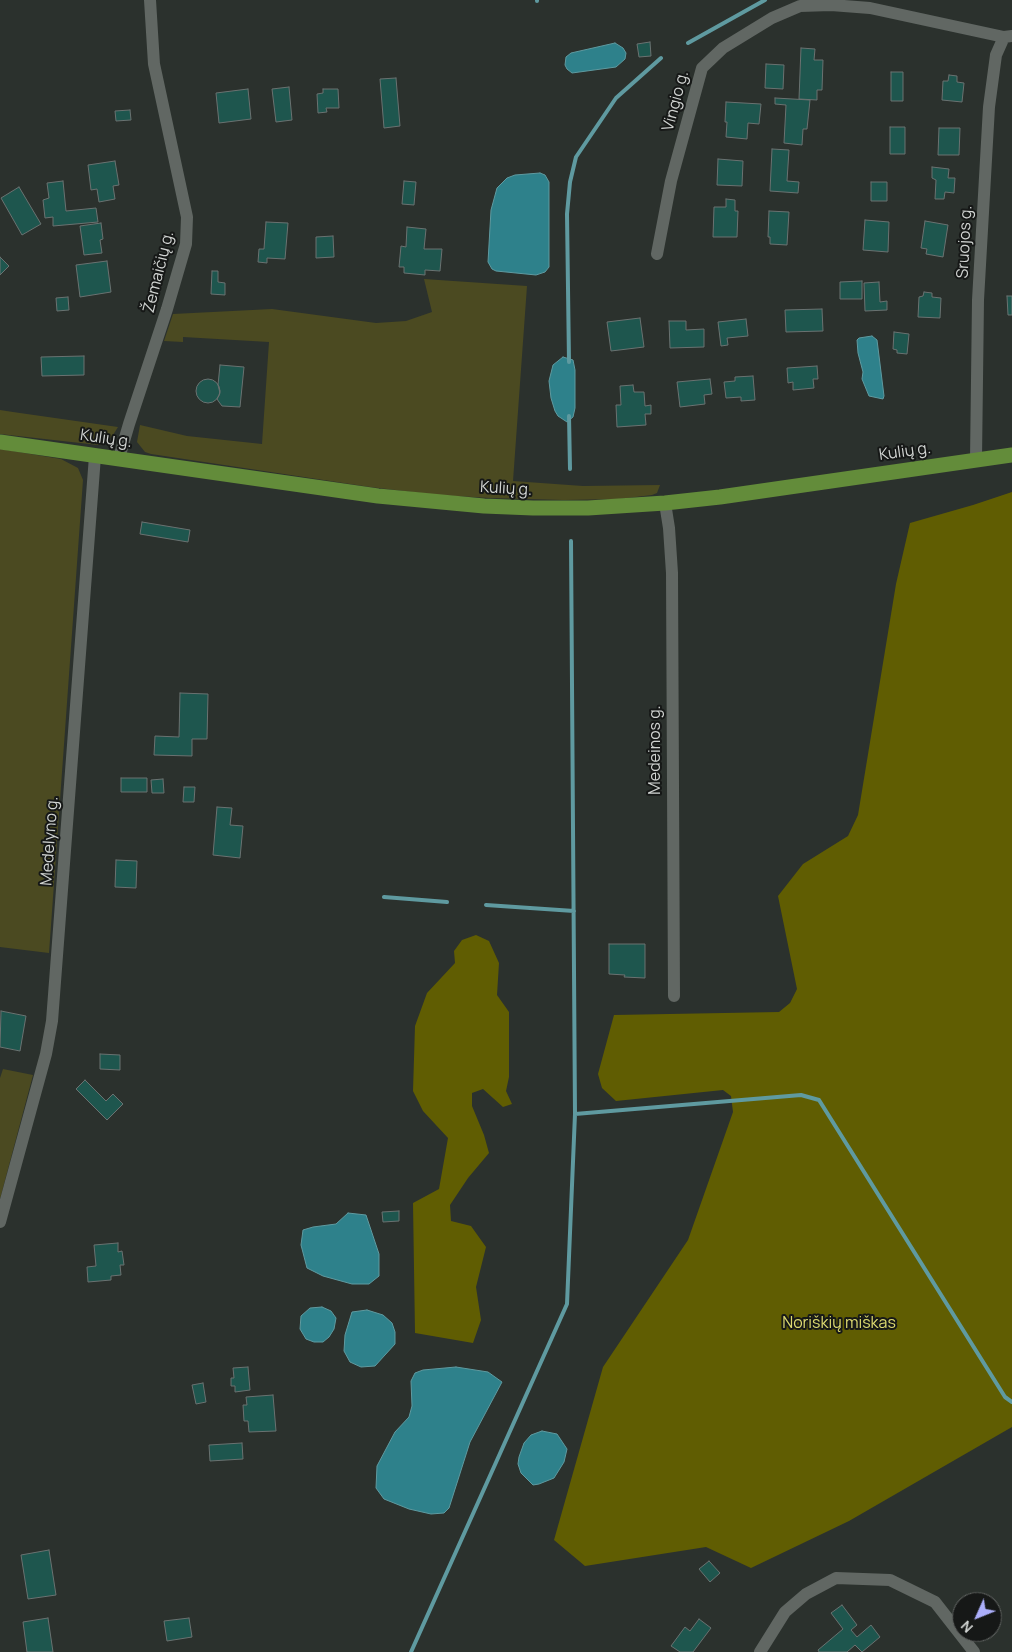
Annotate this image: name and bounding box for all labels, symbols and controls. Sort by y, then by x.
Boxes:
street label: Vingio g. [659,69,693,133]
street label: Sruojos g. [953,205,977,279]
street label: Žemaičių g. [140,229,178,315]
street label: Kulių g. [79,426,133,452]
street label: Kulių g. [878,439,932,465]
street label: Kulių g. [479,478,533,500]
street label: Medeinos g. [646,705,666,795]
street label: Medelyno g. [37,796,63,886]
park label: Noriškių miškas [782,1314,896,1334]
north arrow [952,1592,1002,1642]
text: N [956,1617,977,1637]

